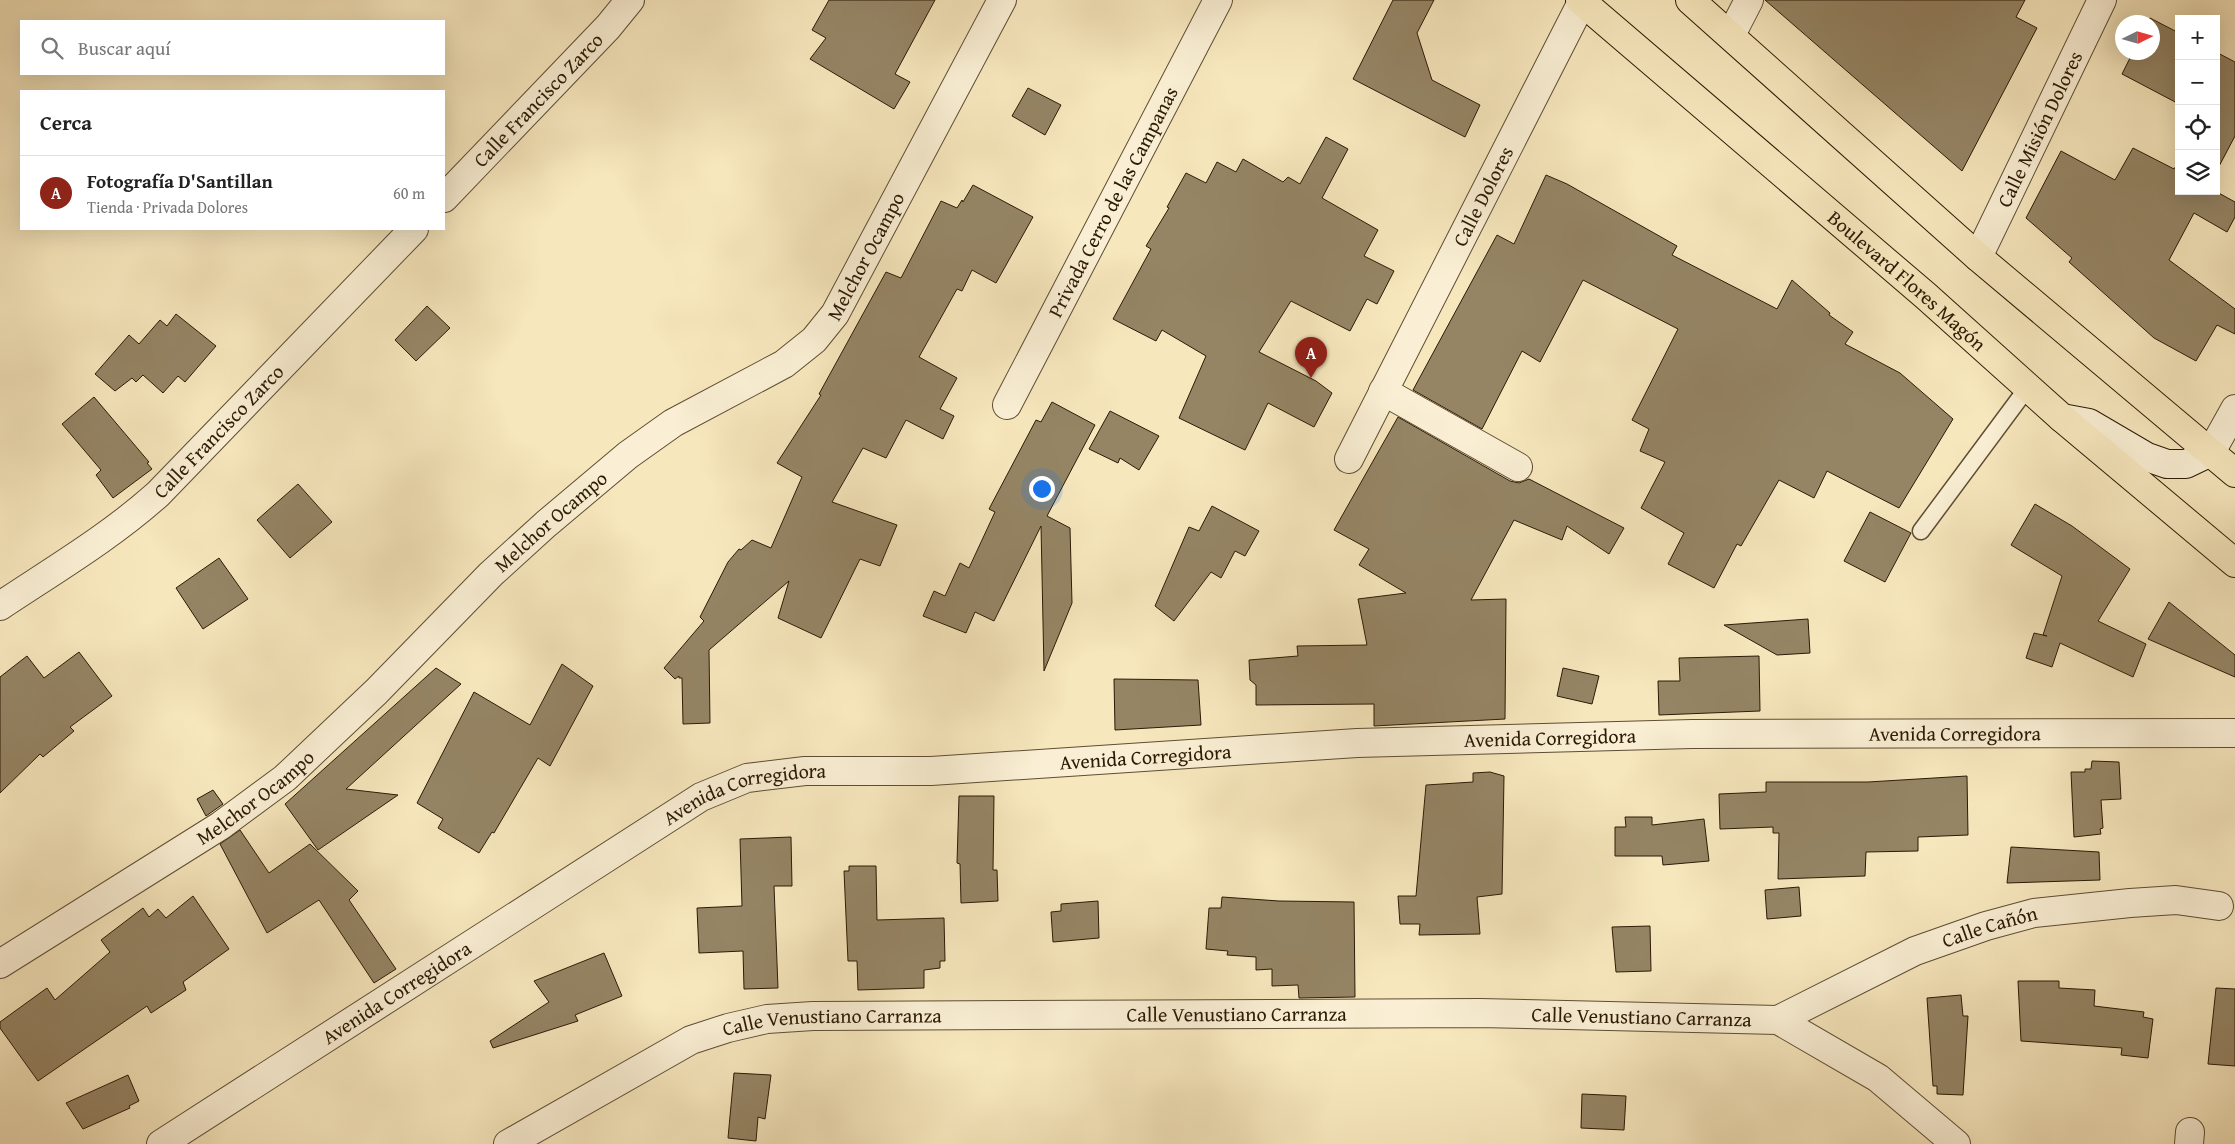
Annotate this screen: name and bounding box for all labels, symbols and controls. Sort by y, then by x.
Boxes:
north arrow [2115,15,2160,60]
map controls [2175,15,2220,195]
button: + [2175,15,2220,60]
search box [20,20,445,75]
street label: Calle Francisco Zarco [466,26,609,173]
icon: search [38,34,66,62]
text: Buscar aquí [78,34,171,62]
street label: Calle Misión Dolores [1989,46,2089,212]
button: − [2175,60,2220,105]
street label: Privada Cerro de las Campanas [1040,81,1185,322]
button: locate [2175,105,2220,150]
text: Cerca [40,107,92,138]
street label: Calle Dolores [1445,141,1520,251]
button: layers [2175,150,2220,195]
text: Fotografía D'Santillan [87,167,273,195]
text: A [51,181,61,205]
text: 60 m [393,181,425,205]
street label: Melchor Ocampo [819,187,911,326]
text: Tienda · Privada Dolores [87,195,248,219]
street label: Boulevard Flores Magón [1822,203,1993,358]
pin: A [1295,337,1327,378]
street label: Calle Francisco Zarco [146,357,290,505]
street label: Melchor Ocampo [487,463,613,579]
your location [1029,476,1055,502]
street label: Avenida Corregidora [1869,718,2042,748]
street label: Avenida Corregidora [1464,720,1637,754]
street label: Avenida Corregidora [1059,736,1233,777]
street label: Melchor Ocampo [190,743,320,852]
street label: Avenida Corregidora [657,756,827,832]
street label: Calle Cañón [1938,898,2040,954]
street label: Avenida Corregidora [316,933,477,1051]
street label: Calle Venustiano Carranza [1126,999,1347,1029]
street label: Calle Venustiano Carranza [1531,999,1752,1033]
street label: Calle Venustiano Carranza [718,1000,942,1043]

